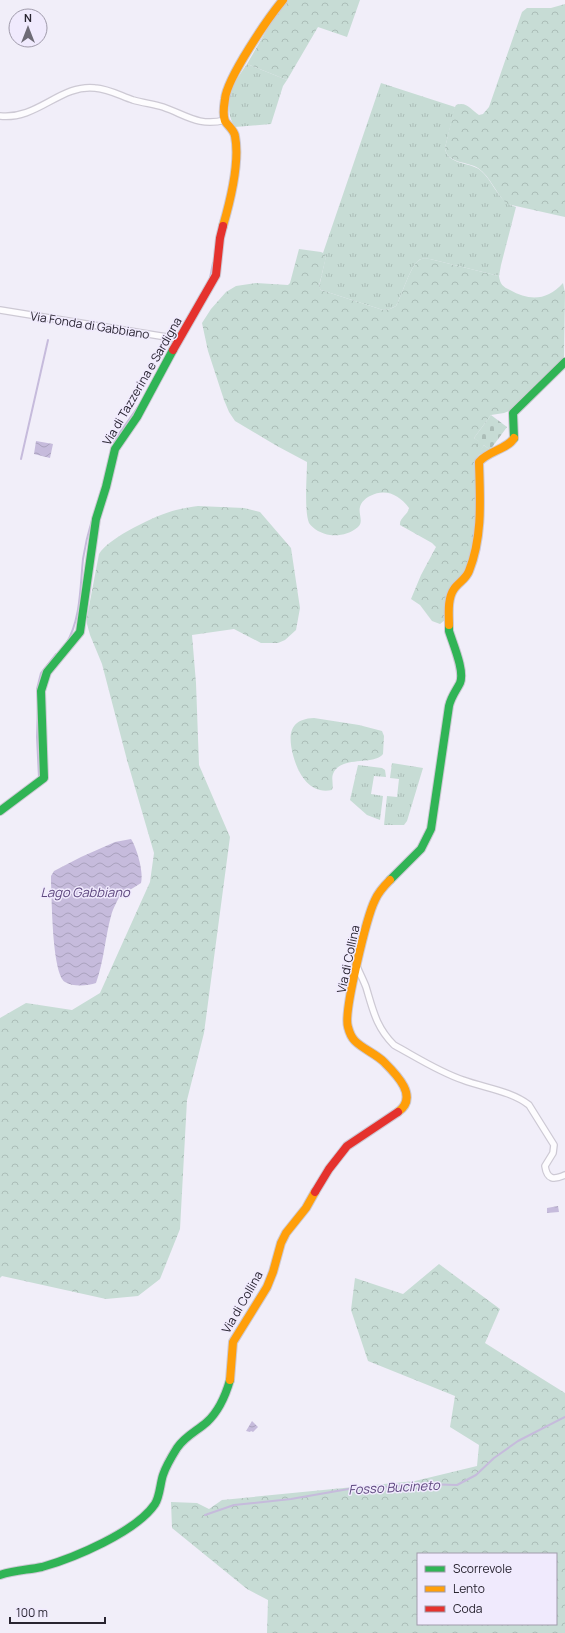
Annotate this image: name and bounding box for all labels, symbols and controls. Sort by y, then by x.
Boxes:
north arrow [8,8,48,48]
text: N [24,10,32,25]
street label: Via Fonda di Gabbiano [29,307,151,343]
street label: Via di Tazzerina e Sardigna [98,314,186,448]
water label: Lago Gabbiano [40,883,131,901]
street label: Via di Collina [333,923,363,995]
street label: Via di Collina [217,1268,267,1336]
water label: Fosso Bucineto [348,1476,441,1498]
legend [417,1553,557,1625]
text: Scorrevole [453,1560,512,1577]
text: Lento [453,1580,485,1597]
scale bar [10,1599,105,1625]
text: Coda [453,1600,482,1617]
text: 100 m [16,1604,48,1621]

